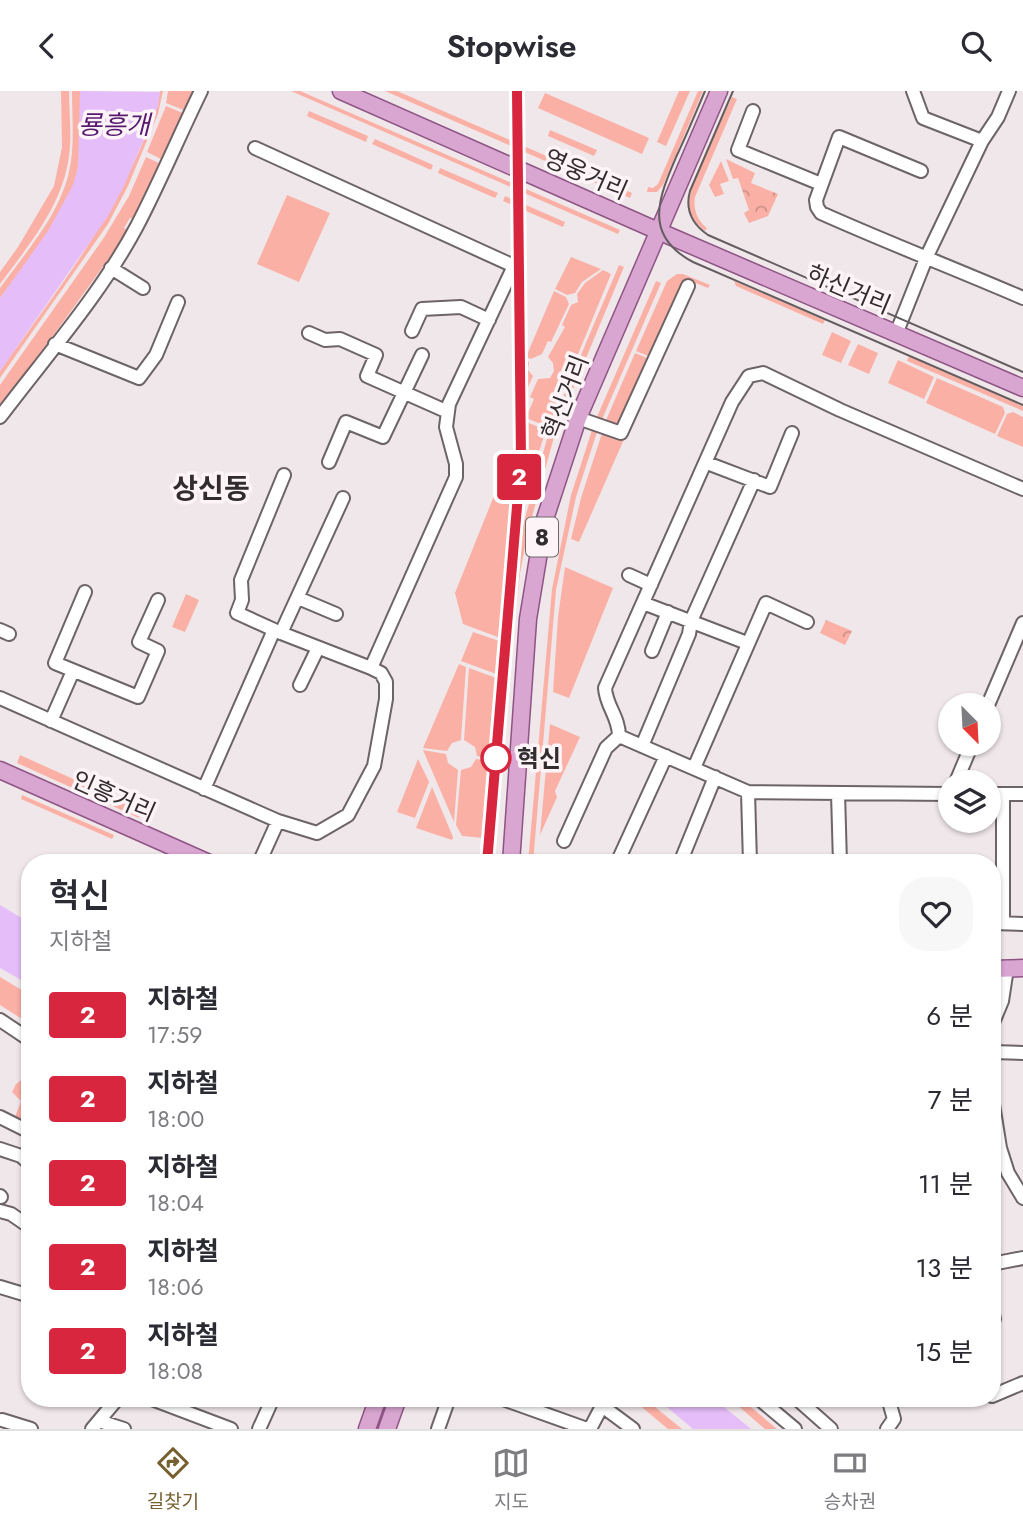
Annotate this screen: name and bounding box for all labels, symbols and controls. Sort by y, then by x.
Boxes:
text: Stopwise [447,23,576,69]
icon: back [28,27,66,65]
icon: search [957,27,995,65]
water label: 룡흥개 [78,106,153,144]
street label: 영웅거리 [539,140,633,208]
street label: 하신거리 [802,256,896,322]
street label: 혁신거리 [533,349,597,445]
line badge: 2 [496,454,542,500]
text: 2 [511,459,527,494]
district label: 상신동 [172,468,250,509]
road number: 8 [526,517,558,557]
north arrow [938,693,1001,756]
map controls [938,693,1001,833]
place label: 혁신 [517,741,561,776]
marker: 혁신 [481,743,511,773]
street label: 인흥거리 [67,762,161,830]
button: layers [938,770,1001,833]
text: 혁신 [49,872,110,919]
button: heart [899,877,973,951]
text: 지하철 [49,924,112,958]
text: 지하철 [147,980,219,1018]
text: 2 [80,997,95,1032]
text: 6 분 [926,997,973,1035]
text: 17:59 [147,1018,203,1052]
text: 지하철 [147,1064,219,1102]
text: 2 [80,1081,95,1116]
text: 7 분 [928,1081,973,1119]
text: 18:00 [147,1102,204,1136]
text: 지하철 [147,1148,219,1186]
text: 2 [80,1165,95,1200]
text: 11 분 [918,1165,973,1203]
text: 18:04 [147,1186,204,1220]
text: 지하철 [147,1232,219,1270]
text: 2 [80,1249,95,1284]
text: 13 분 [915,1249,973,1287]
text: 18:06 [147,1270,204,1304]
text: 지하철 [147,1316,219,1354]
text: 2 [80,1333,95,1368]
text: 15 분 [915,1333,973,1371]
text: 18:08 [147,1354,203,1388]
tab: 길찾기 [147,1444,199,1515]
tab: 지도 [492,1444,530,1515]
tab: 승차권 [824,1444,876,1515]

